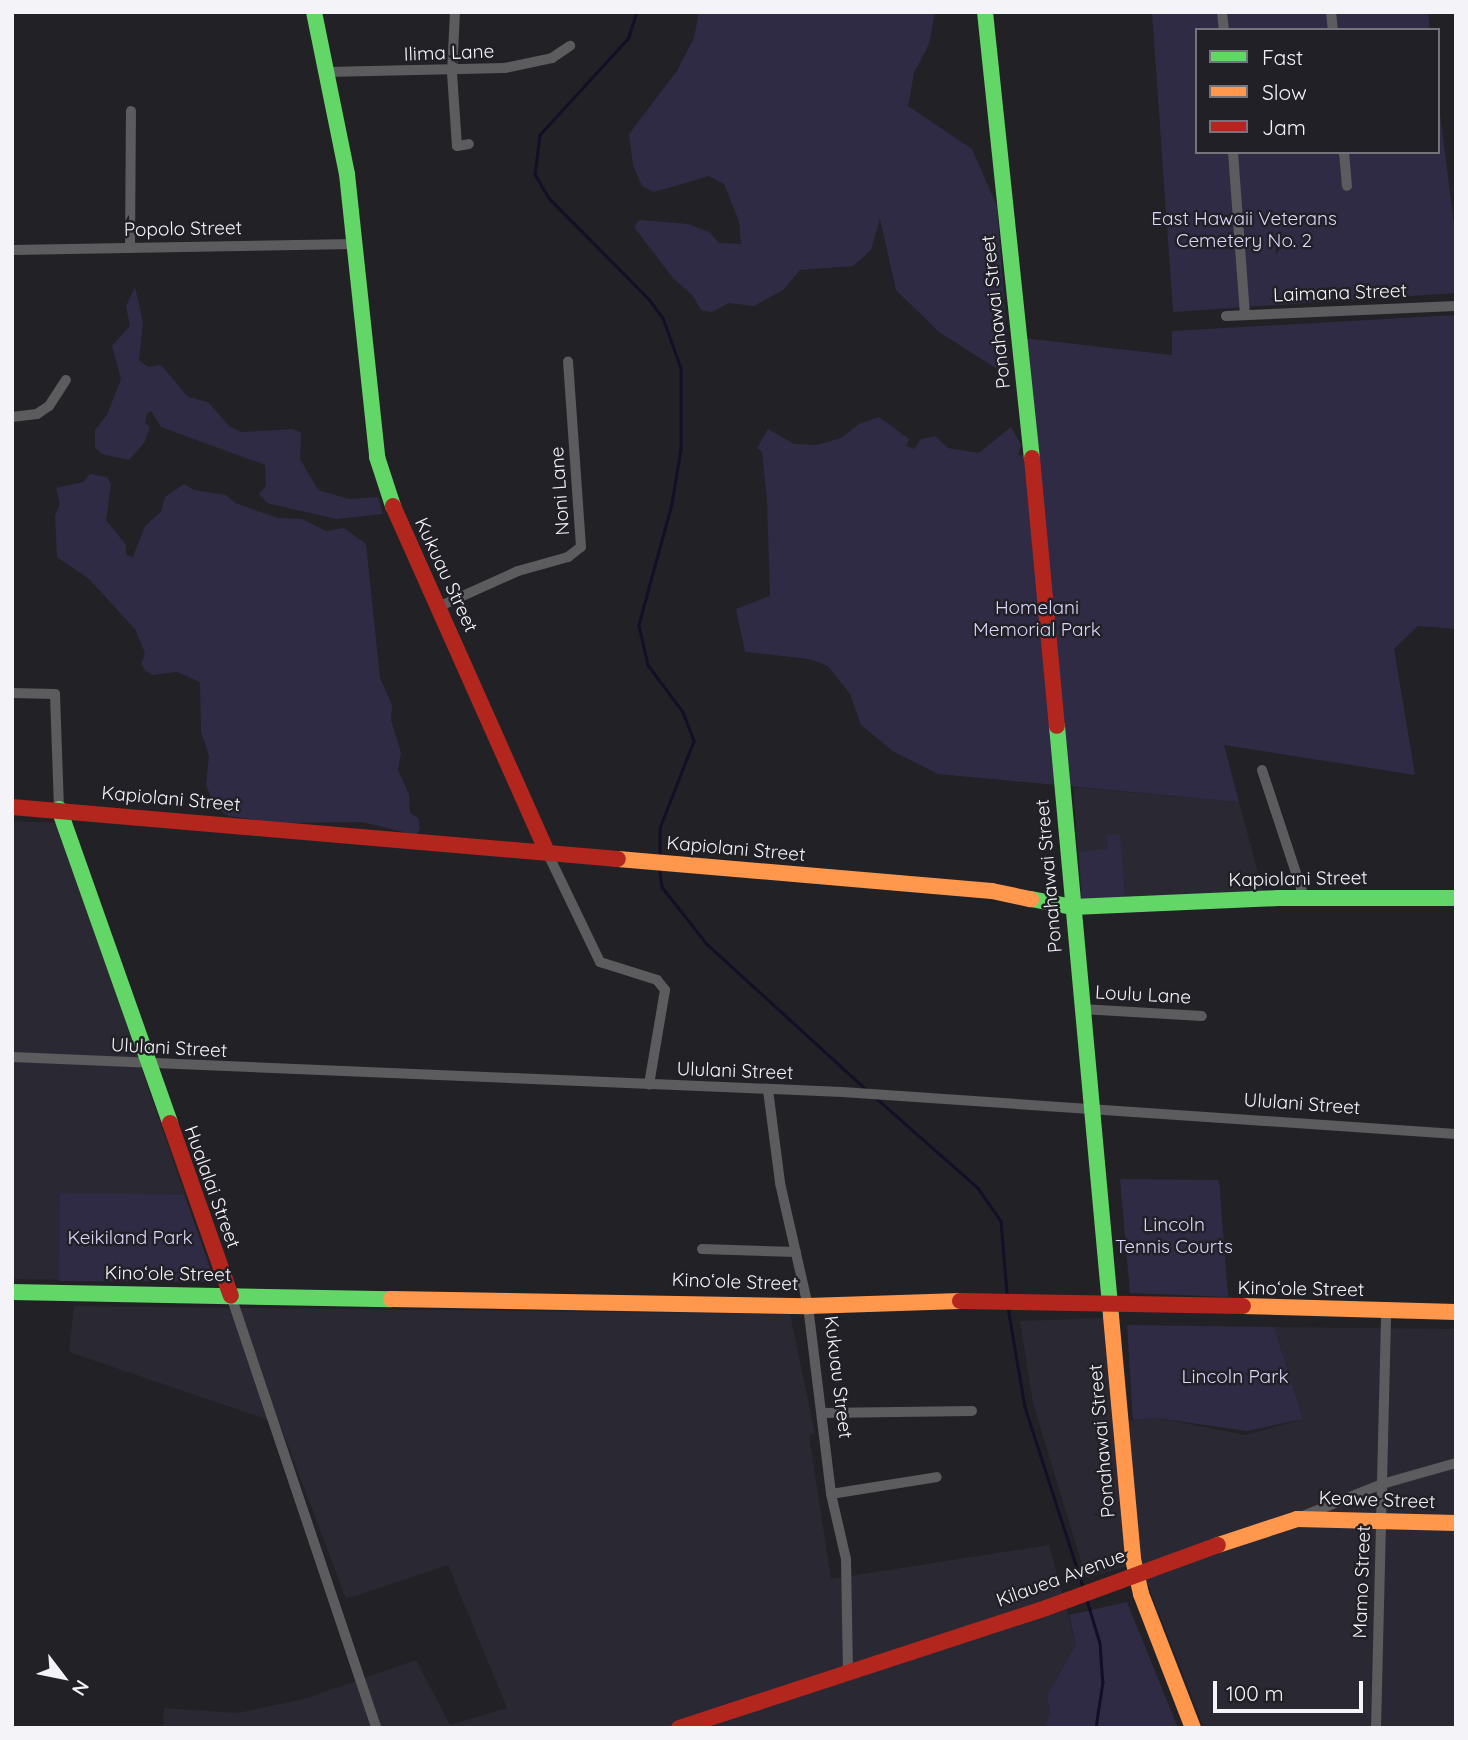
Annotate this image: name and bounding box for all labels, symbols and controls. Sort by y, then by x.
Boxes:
legend [1195,28,1440,154]
street label: Ilima Lane [403,40,495,66]
text: Fast [1262,44,1303,70]
text: Slow [1262,79,1307,105]
text: Jam [1262,114,1306,140]
park label: East Hawaii Veterans Cemetery No. 2 [1151,208,1337,252]
street label: Popolo Street [124,217,242,241]
street label: Ponahawai Street [977,234,1015,390]
street label: Laimana Street [1273,279,1407,307]
street label: Noni Lane [546,446,574,536]
street label: Kukuau Street [410,514,482,636]
park label: Homelani Memorial Park [973,597,1101,641]
street label: Kapiolani Street [101,782,241,816]
street label: Ponahawai Street [1031,798,1067,954]
street label: Kapiolani Street [666,832,806,866]
street label: Kapiolani Street [1228,866,1368,892]
street label: Loulu Lane [1094,981,1192,1009]
street label: Ululani Street [110,1034,228,1062]
street label: Ululani Street [676,1058,794,1084]
street label: Ululani Street [1243,1089,1361,1119]
street label: Hualalai Street [179,1123,245,1251]
park label: Lincoln Tennis Courts [1115,1214,1233,1258]
park label: Keikiland Park [67,1227,193,1249]
street label: Kinoʻole Street [104,1261,232,1287]
street label: Kinoʻole Street [671,1268,799,1296]
street label: Kinoʻole Street [1237,1276,1365,1302]
street label: Kukuau Street [819,1314,857,1440]
street label: Ponahawai Street [1084,1363,1120,1519]
park label: Lincoln Park [1181,1366,1289,1388]
street label: Keawe Street [1318,1487,1436,1513]
street label: Mamo Street [1349,1525,1375,1639]
street label: Kilauea Avenue [993,1544,1129,1612]
north arrow [28,1642,98,1712]
scale bar [1216,1666,1366,1710]
text: N [67,1676,95,1700]
text: 100 m [1226,1680,1284,1706]

